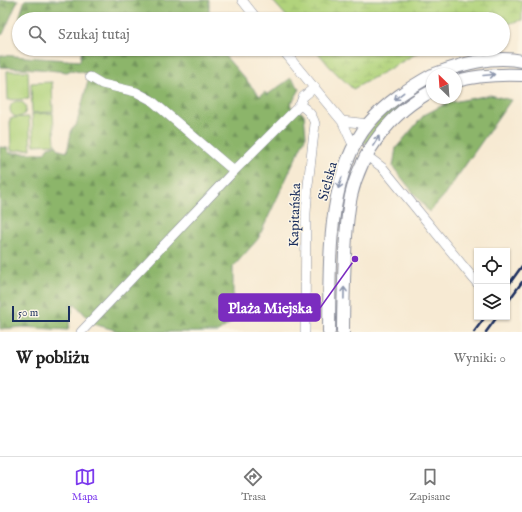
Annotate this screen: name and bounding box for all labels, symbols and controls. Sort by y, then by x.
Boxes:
search box [12,12,510,56]
icon: search [26,23,48,45]
text: Szukaj tutaj [58,25,130,44]
north arrow [426,68,462,104]
one-way arrow [482,71,495,78]
one-way arrow [393,91,404,100]
one-way arrow [372,135,380,147]
street label: Sielska [314,159,342,203]
one-way arrow [336,177,344,189]
street label: Kapitańska [285,182,305,247]
map controls [474,248,510,320]
button: locate [474,248,510,284]
button: layers [474,284,510,320]
one-way arrow [340,287,347,300]
callout: Plaża Miejska [219,294,320,321]
text: Plaża Miejska [228,299,313,318]
scale bar [12,304,70,323]
text: 50 m [18,306,38,320]
text: W pobliżu [16,348,89,369]
text: Wyniki: 0 [454,350,506,367]
tab: Mapa [72,466,98,504]
tab: Trasa [241,466,266,504]
tab: Zapisane [409,466,450,504]

